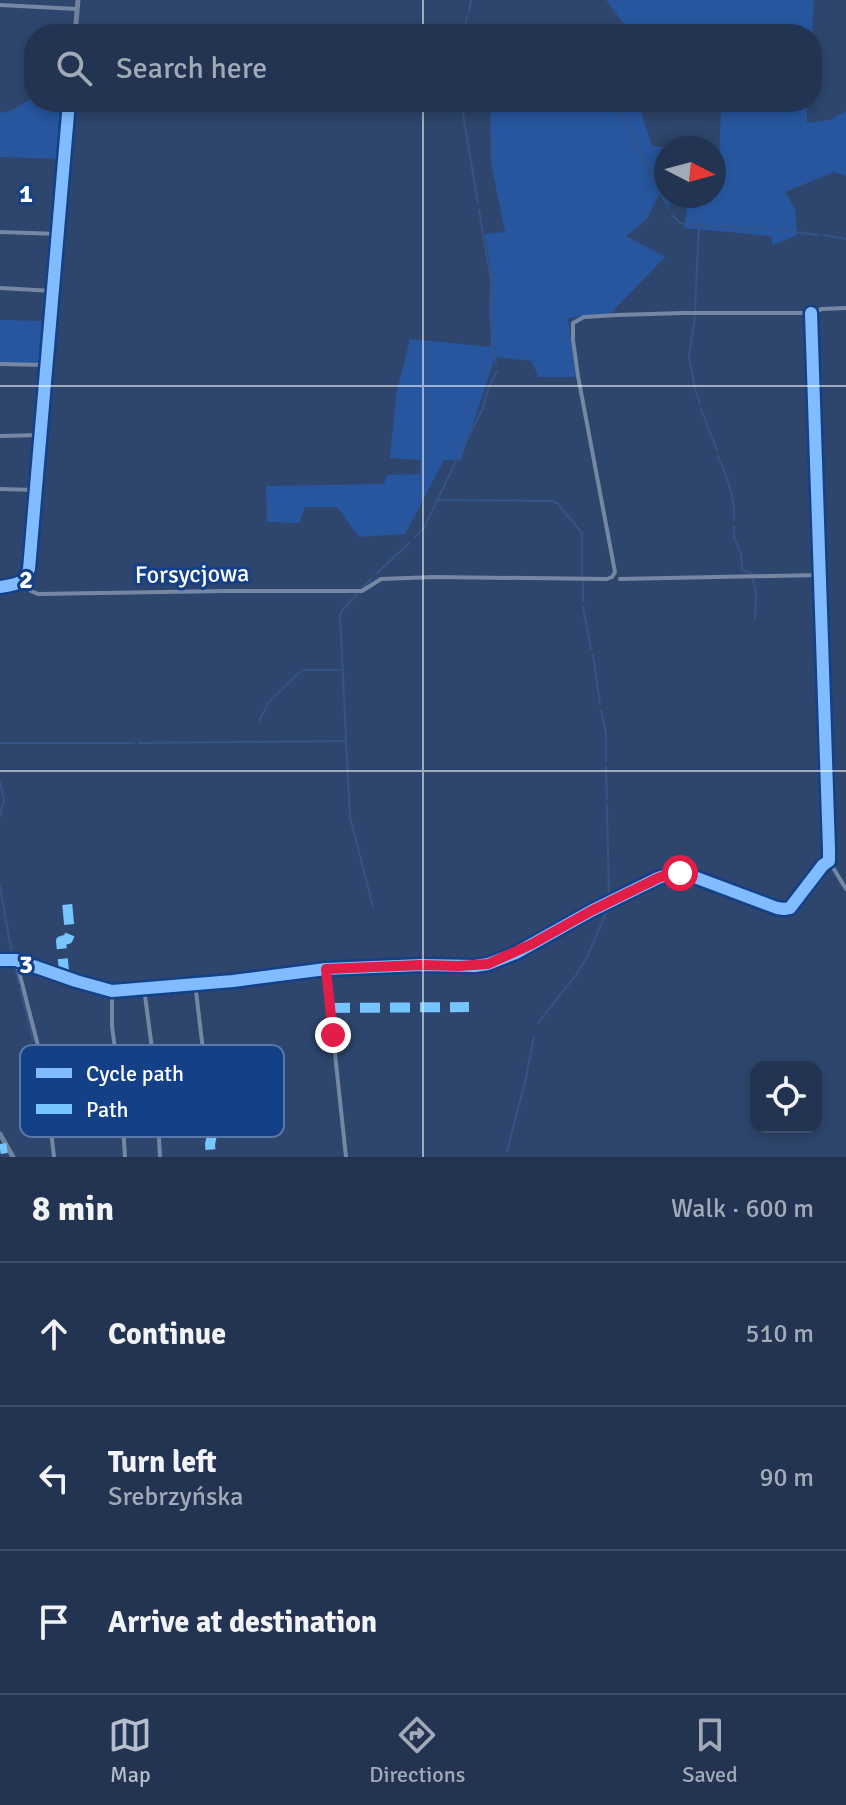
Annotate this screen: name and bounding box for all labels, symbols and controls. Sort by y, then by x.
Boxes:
search box [24,24,822,112]
icon: search [52,46,96,90]
text: Search here [116,50,267,87]
north arrow [654,136,726,208]
text: 1 [19,178,33,210]
street label: Forsycjowa [135,558,249,590]
text: 2 [19,564,33,596]
route start [662,855,698,891]
text: 3 [19,949,33,981]
route end [315,1017,351,1053]
legend [20,1045,284,1137]
text: Cycle path [86,1060,184,1087]
map controls [750,1061,822,1133]
button: locate [750,1061,822,1133]
text: Path [86,1096,129,1123]
text: 8 min [32,1188,114,1230]
text: Walk · 600 m [671,1193,814,1225]
icon: ahead [32,1312,76,1356]
text: Continue [108,1316,226,1353]
text: 510 m [745,1318,814,1350]
text: Turn left [108,1444,217,1481]
icon: left [32,1456,76,1500]
text: 90 m [759,1462,814,1494]
text: Srebrzyńska [108,1481,244,1513]
icon: arrive [32,1600,76,1644]
text: Arrive at destination [108,1604,377,1641]
tab: Map [108,1713,152,1788]
tab: Directions [369,1713,465,1788]
tab: Saved [682,1713,738,1788]

